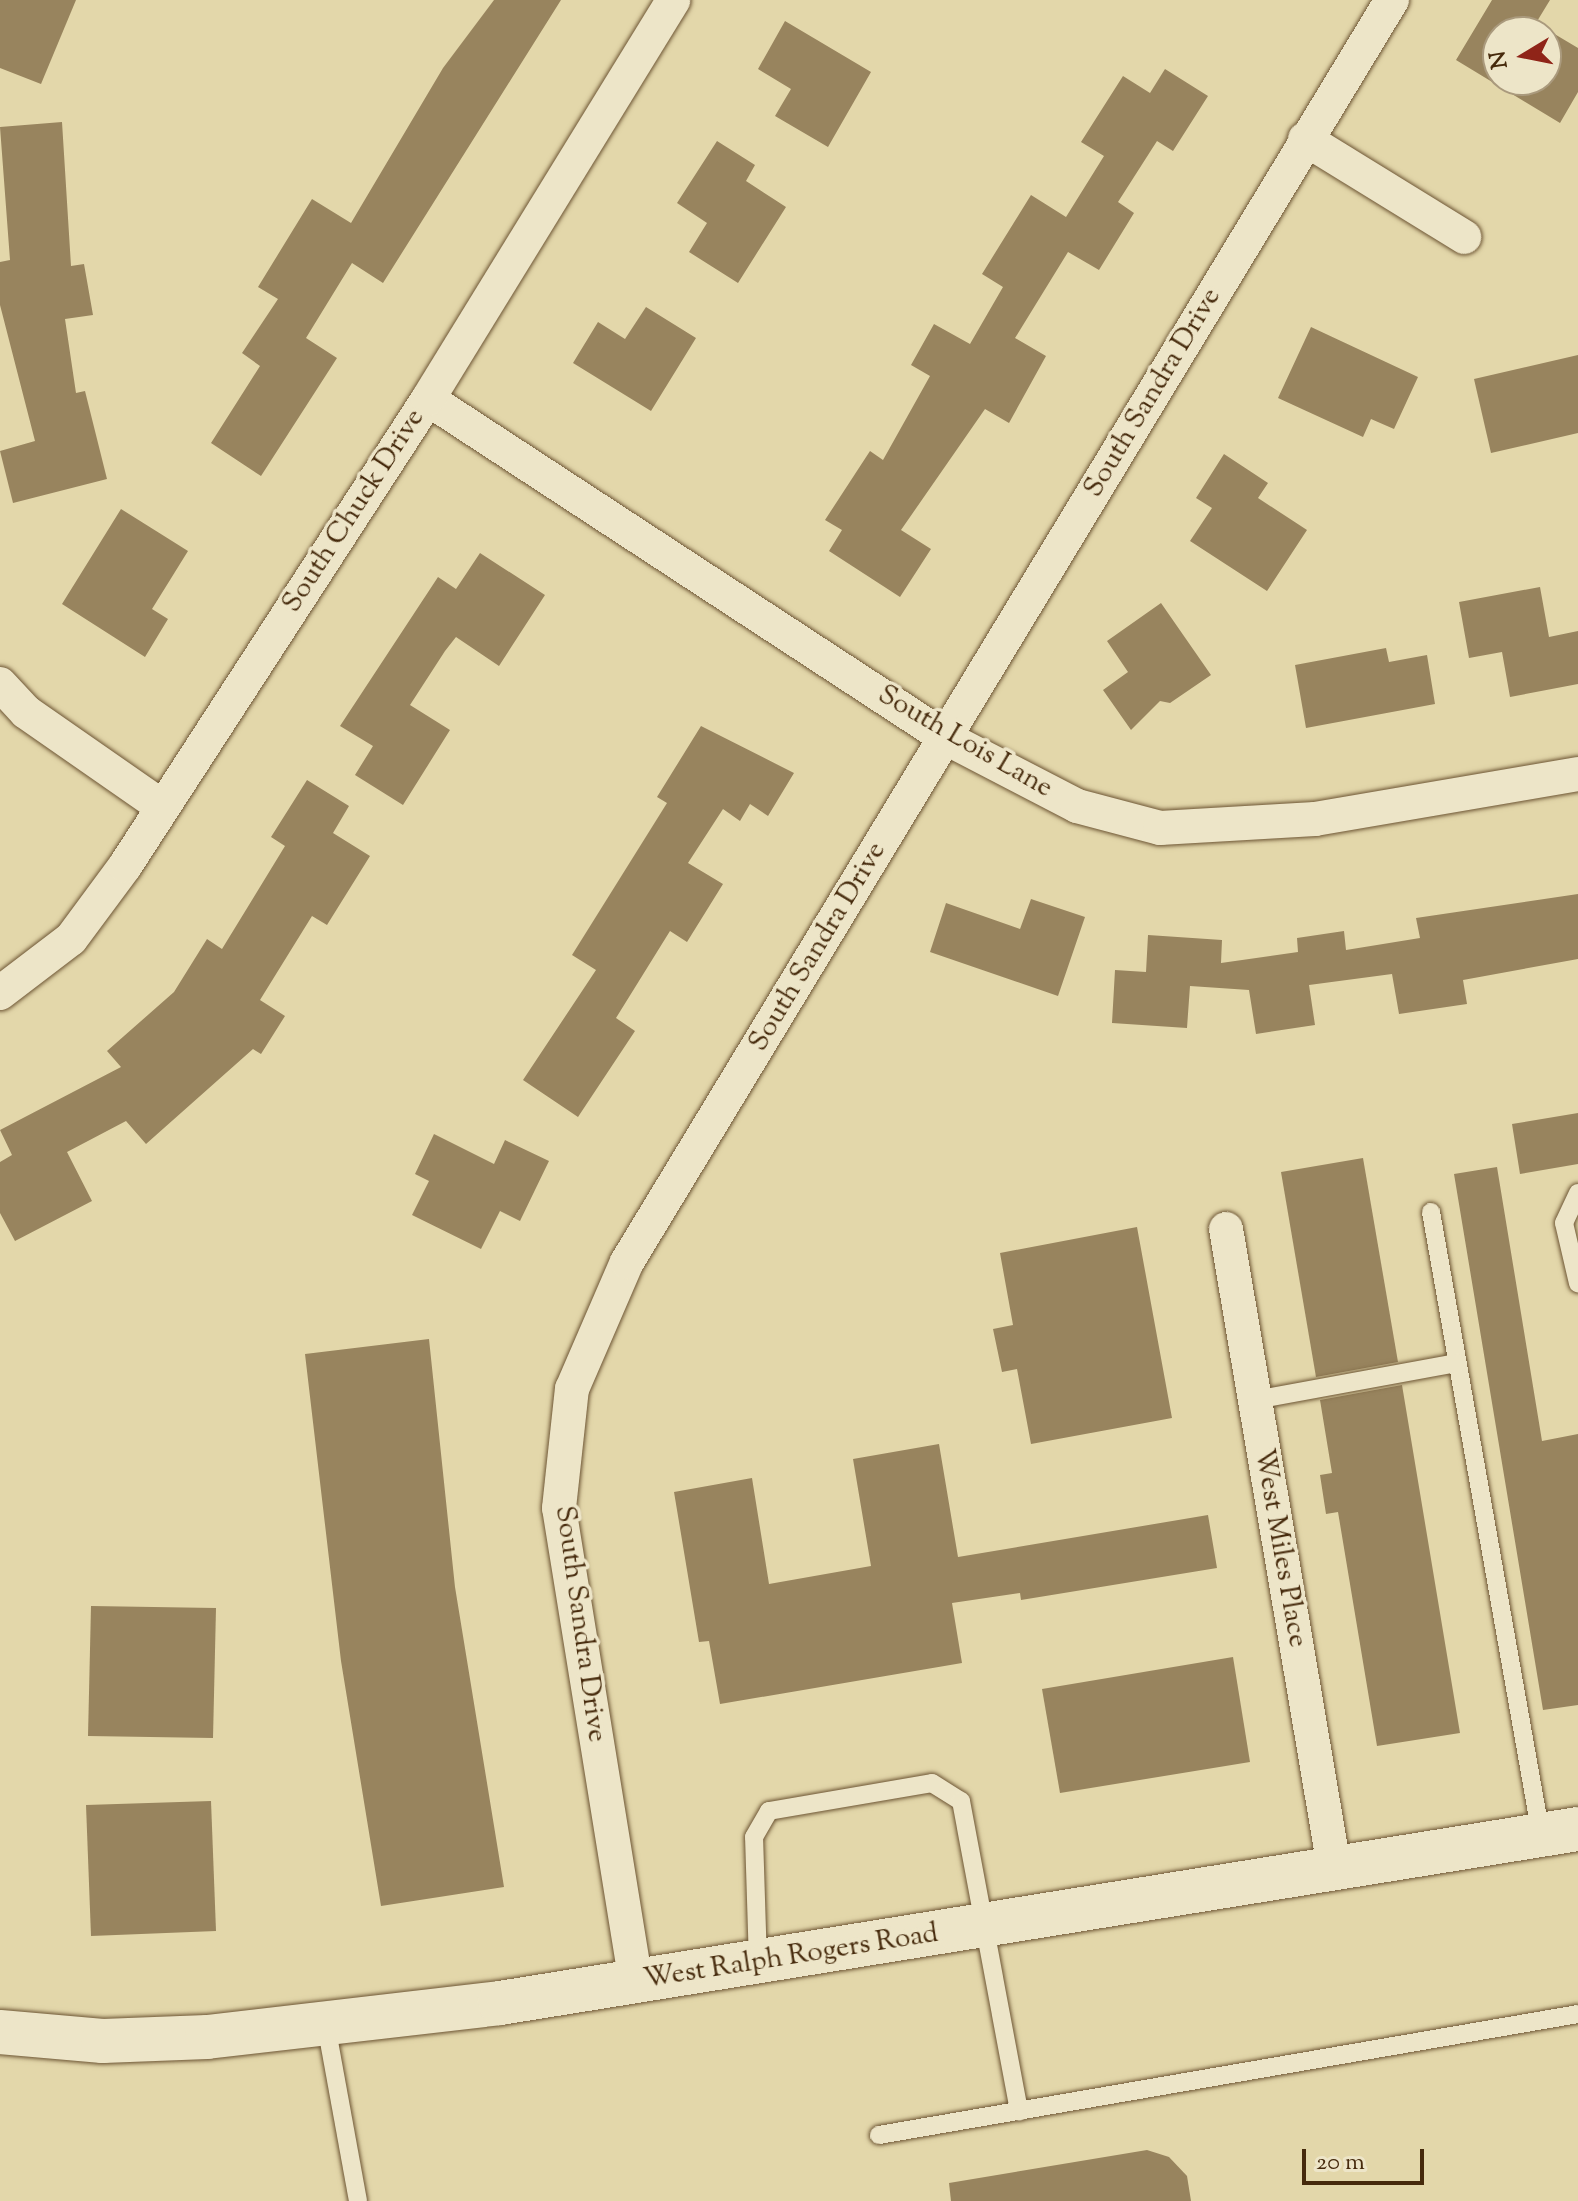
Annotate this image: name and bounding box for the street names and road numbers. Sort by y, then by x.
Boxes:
street label: South Sandra Drive [1077,282,1229,504]
street label: South Chuck Drive [276,403,432,619]
street label: South Lois Lane [872,678,1058,806]
street label: South Sandra Drive [742,836,894,1058]
street label: West Miles Place [1246,1446,1314,1650]
street label: South Sandra Drive [547,1504,613,1744]
street label: West Ralph Rogers Road [641,1917,941,1997]

